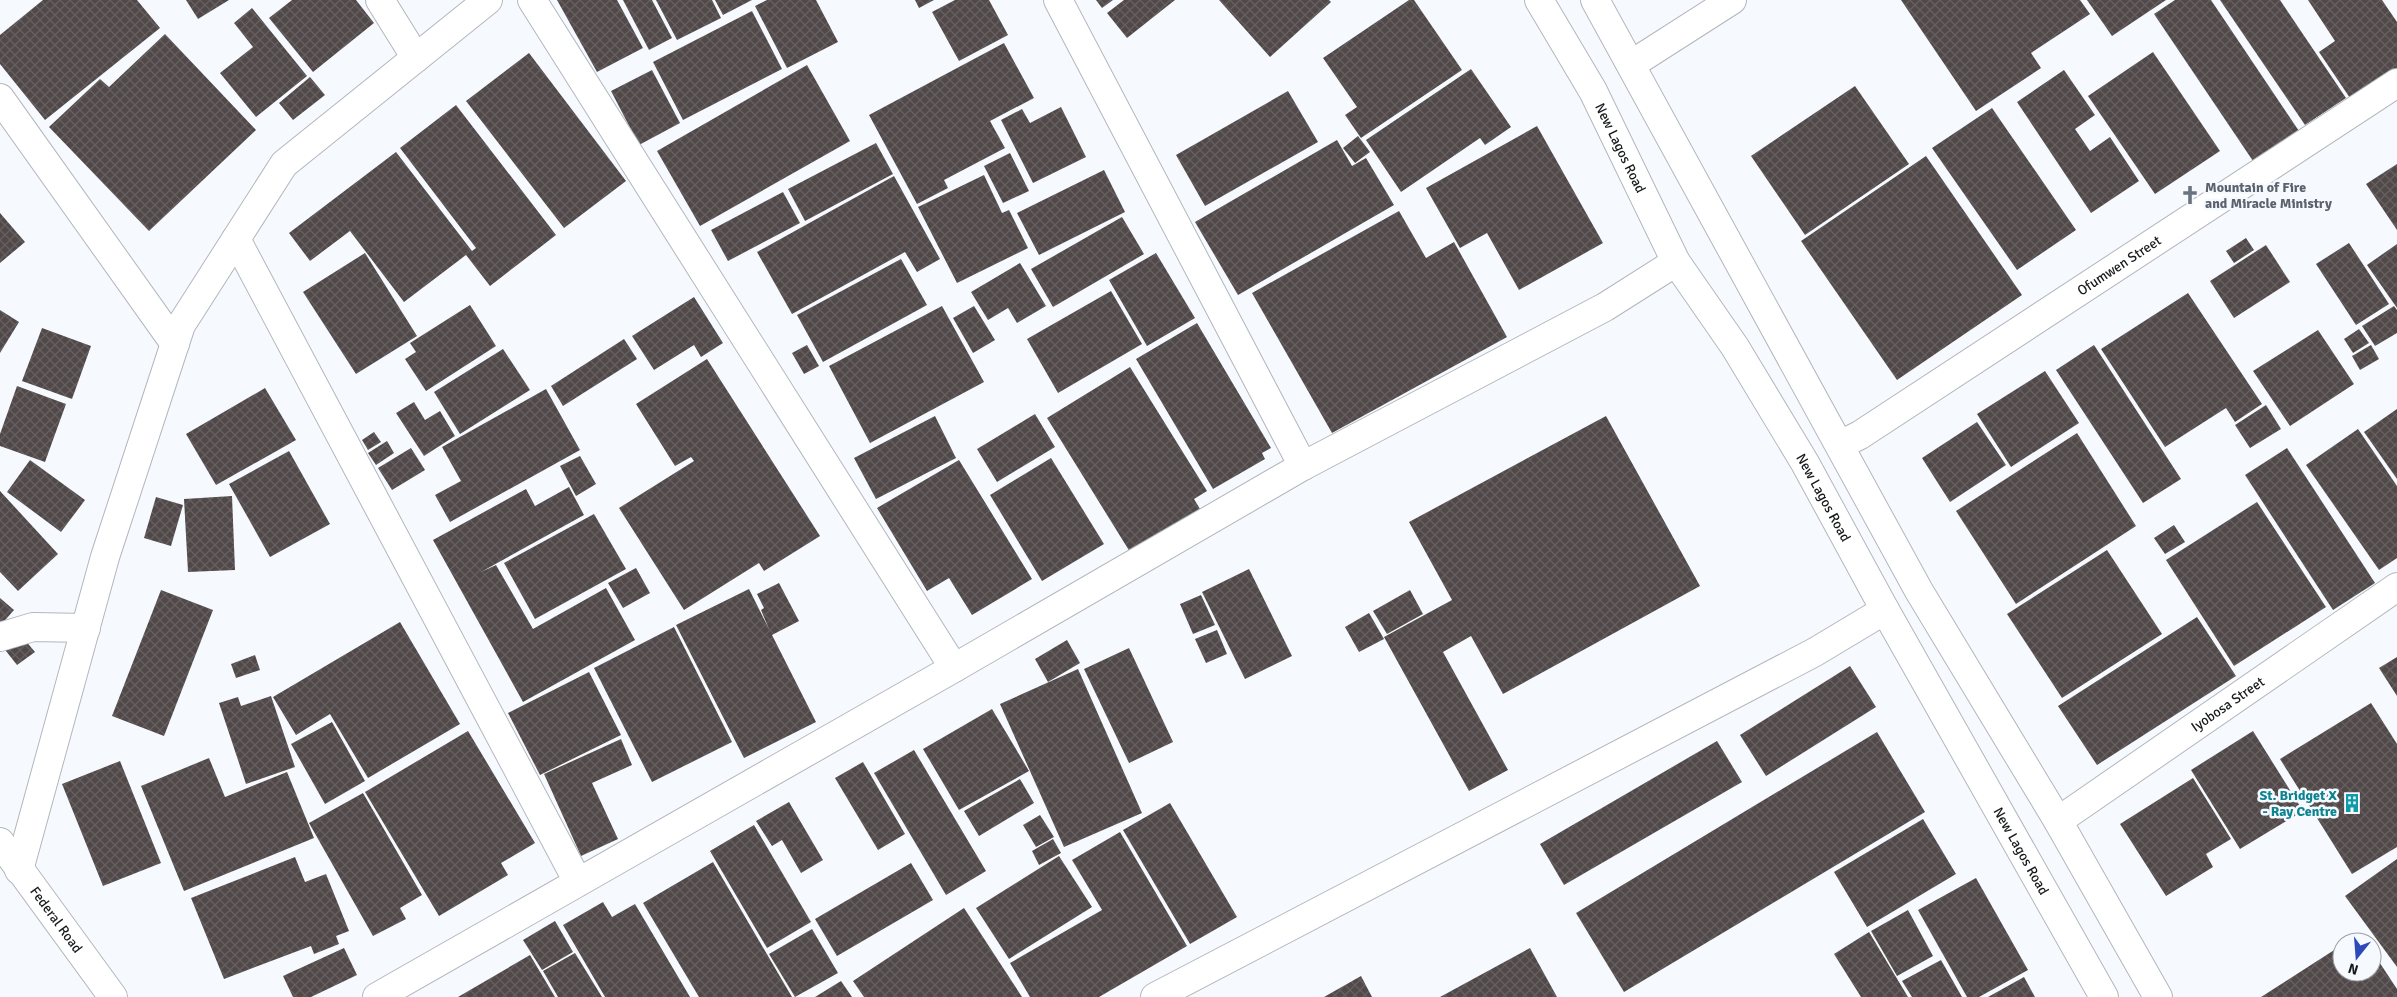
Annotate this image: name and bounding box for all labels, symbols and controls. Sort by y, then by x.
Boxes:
street label: New Lagos Road [1591,100,1649,196]
place label: Mountain of Fire and Miracle Ministry [2205,179,2332,212]
church icon: Mountain of Fire and Miracle Ministry [2179,184,2201,206]
street label: Ofumwen Street [2074,232,2164,299]
street label: New Lagos Road [1792,451,1854,545]
street label: Iyobosa Street [2188,673,2268,736]
place label: St. Bridget X - Ray Centre [2259,787,2337,820]
building icon: St. Bridget X - Ray Centre [2341,792,2363,814]
street label: New Lagos Road [1989,804,2052,898]
street label: Federal Road [26,883,86,956]
north arrow [2332,932,2382,982]
text: N [2346,959,2360,979]

